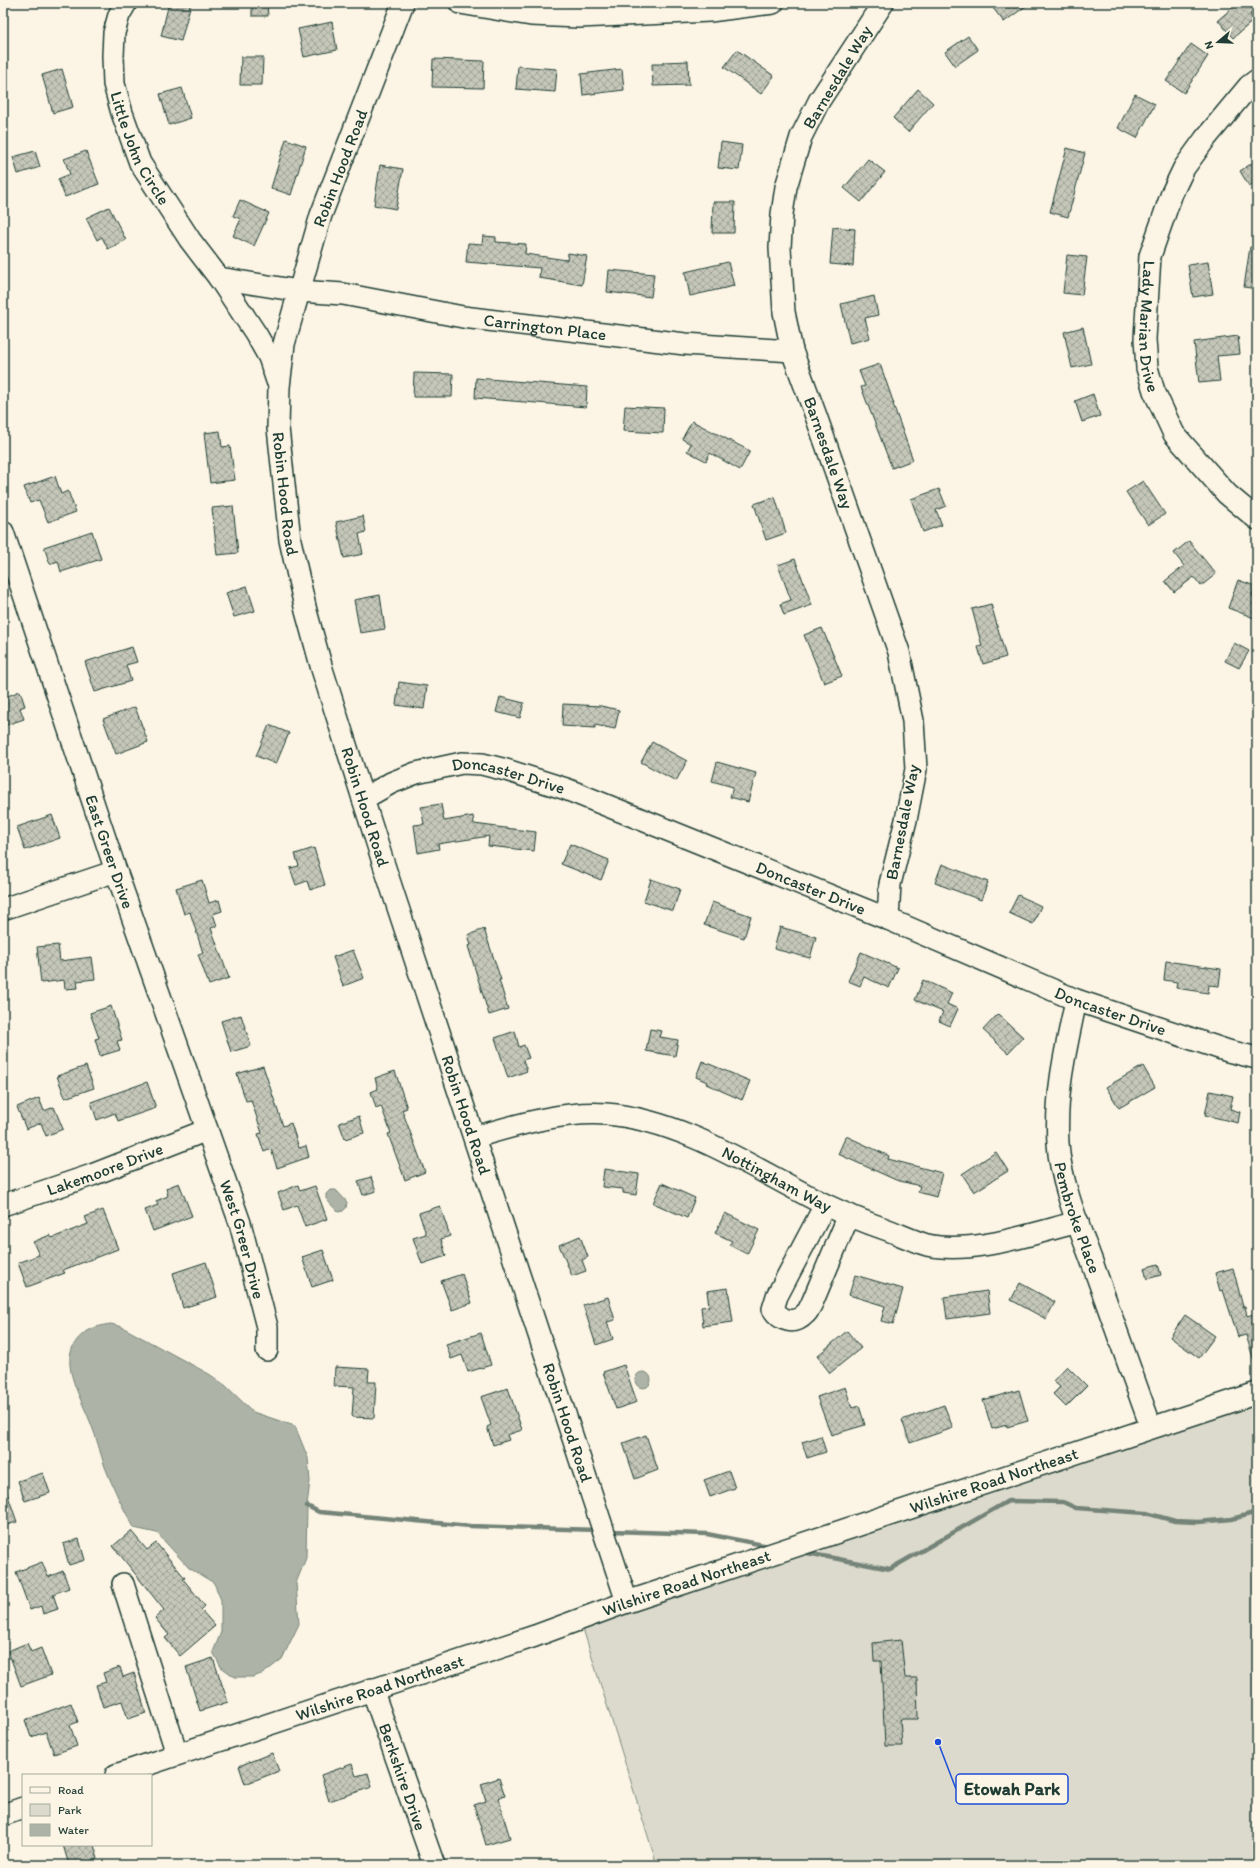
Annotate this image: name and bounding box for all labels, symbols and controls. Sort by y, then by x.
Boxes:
street label: Barnesdale Way [798,22,876,132]
north arrow [1198,22,1238,62]
text: N [1202,39,1216,51]
street label: Little John Circle [106,89,174,208]
street label: Robin Hood Road [308,106,372,230]
street label: Lady Marian Drive [1135,260,1164,395]
street label: Carrington Place [483,310,608,344]
street label: Barnesdale Way [800,394,858,511]
street label: Robin Hood Road [268,431,303,558]
street label: Robin Hood Road [337,744,394,870]
street label: Doncaster Drive [450,753,567,798]
street label: Barnesdale Way [881,763,923,881]
street label: East Greer Drive [81,792,138,911]
street label: Doncaster Drive [753,857,869,919]
street label: Doncaster Drive [1052,982,1169,1040]
street label: Robin Hood Road [437,1053,496,1178]
street label: Lakemoore Drive [44,1138,166,1200]
street label: Nottingham Way [719,1142,835,1216]
street label: Pembroke Place [1050,1160,1105,1276]
street label: West Greer Drive [216,1177,269,1301]
street label: Robin Hood Road [539,1360,597,1485]
street label: Wilshire Road Northeast [907,1443,1081,1518]
street label: Wilshire Road Northeast [599,1545,773,1620]
street label: Wilshire Road Northeast [293,1650,467,1725]
street label: Berkshire Drive [375,1720,431,1833]
legend [22,1774,152,1846]
callout: Etowah Park [956,1774,1068,1804]
text: Etowah Park [964,1778,1061,1800]
text: Road [58,1783,84,1797]
text: Park [58,1803,82,1817]
text: Water [58,1823,89,1837]

